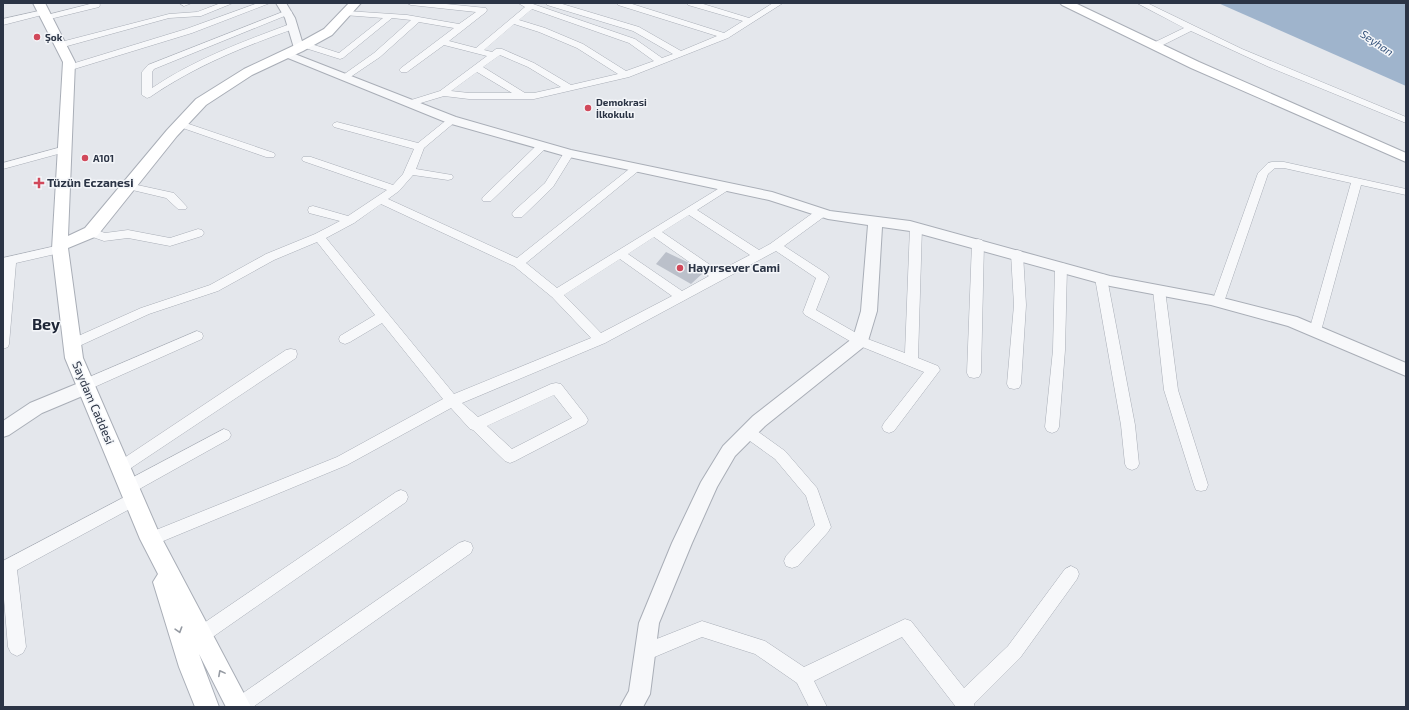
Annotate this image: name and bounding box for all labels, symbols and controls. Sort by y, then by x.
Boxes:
water label: Seyhan [1358,27,1396,59]
place label: Şok [45,31,63,44]
marker: Şok [32,32,42,42]
place label: Demokrasi İlkokulu [596,96,647,120]
marker: Demokrasi İlkokulu [583,103,593,113]
place label: A101 [93,152,114,164]
marker: A101 [80,153,90,163]
place label: Tüzün Eczanesi [47,175,133,189]
marker: Tüzün Eczanesi [34,178,44,188]
place label: Hayırsever Cami [688,260,780,275]
marker: Hayırsever Cami [675,263,685,273]
district label: Bey [32,314,60,334]
street label: Saydam Caddesi [70,359,118,446]
one-way arrow [174,626,183,633]
one-way arrow [218,669,226,677]

